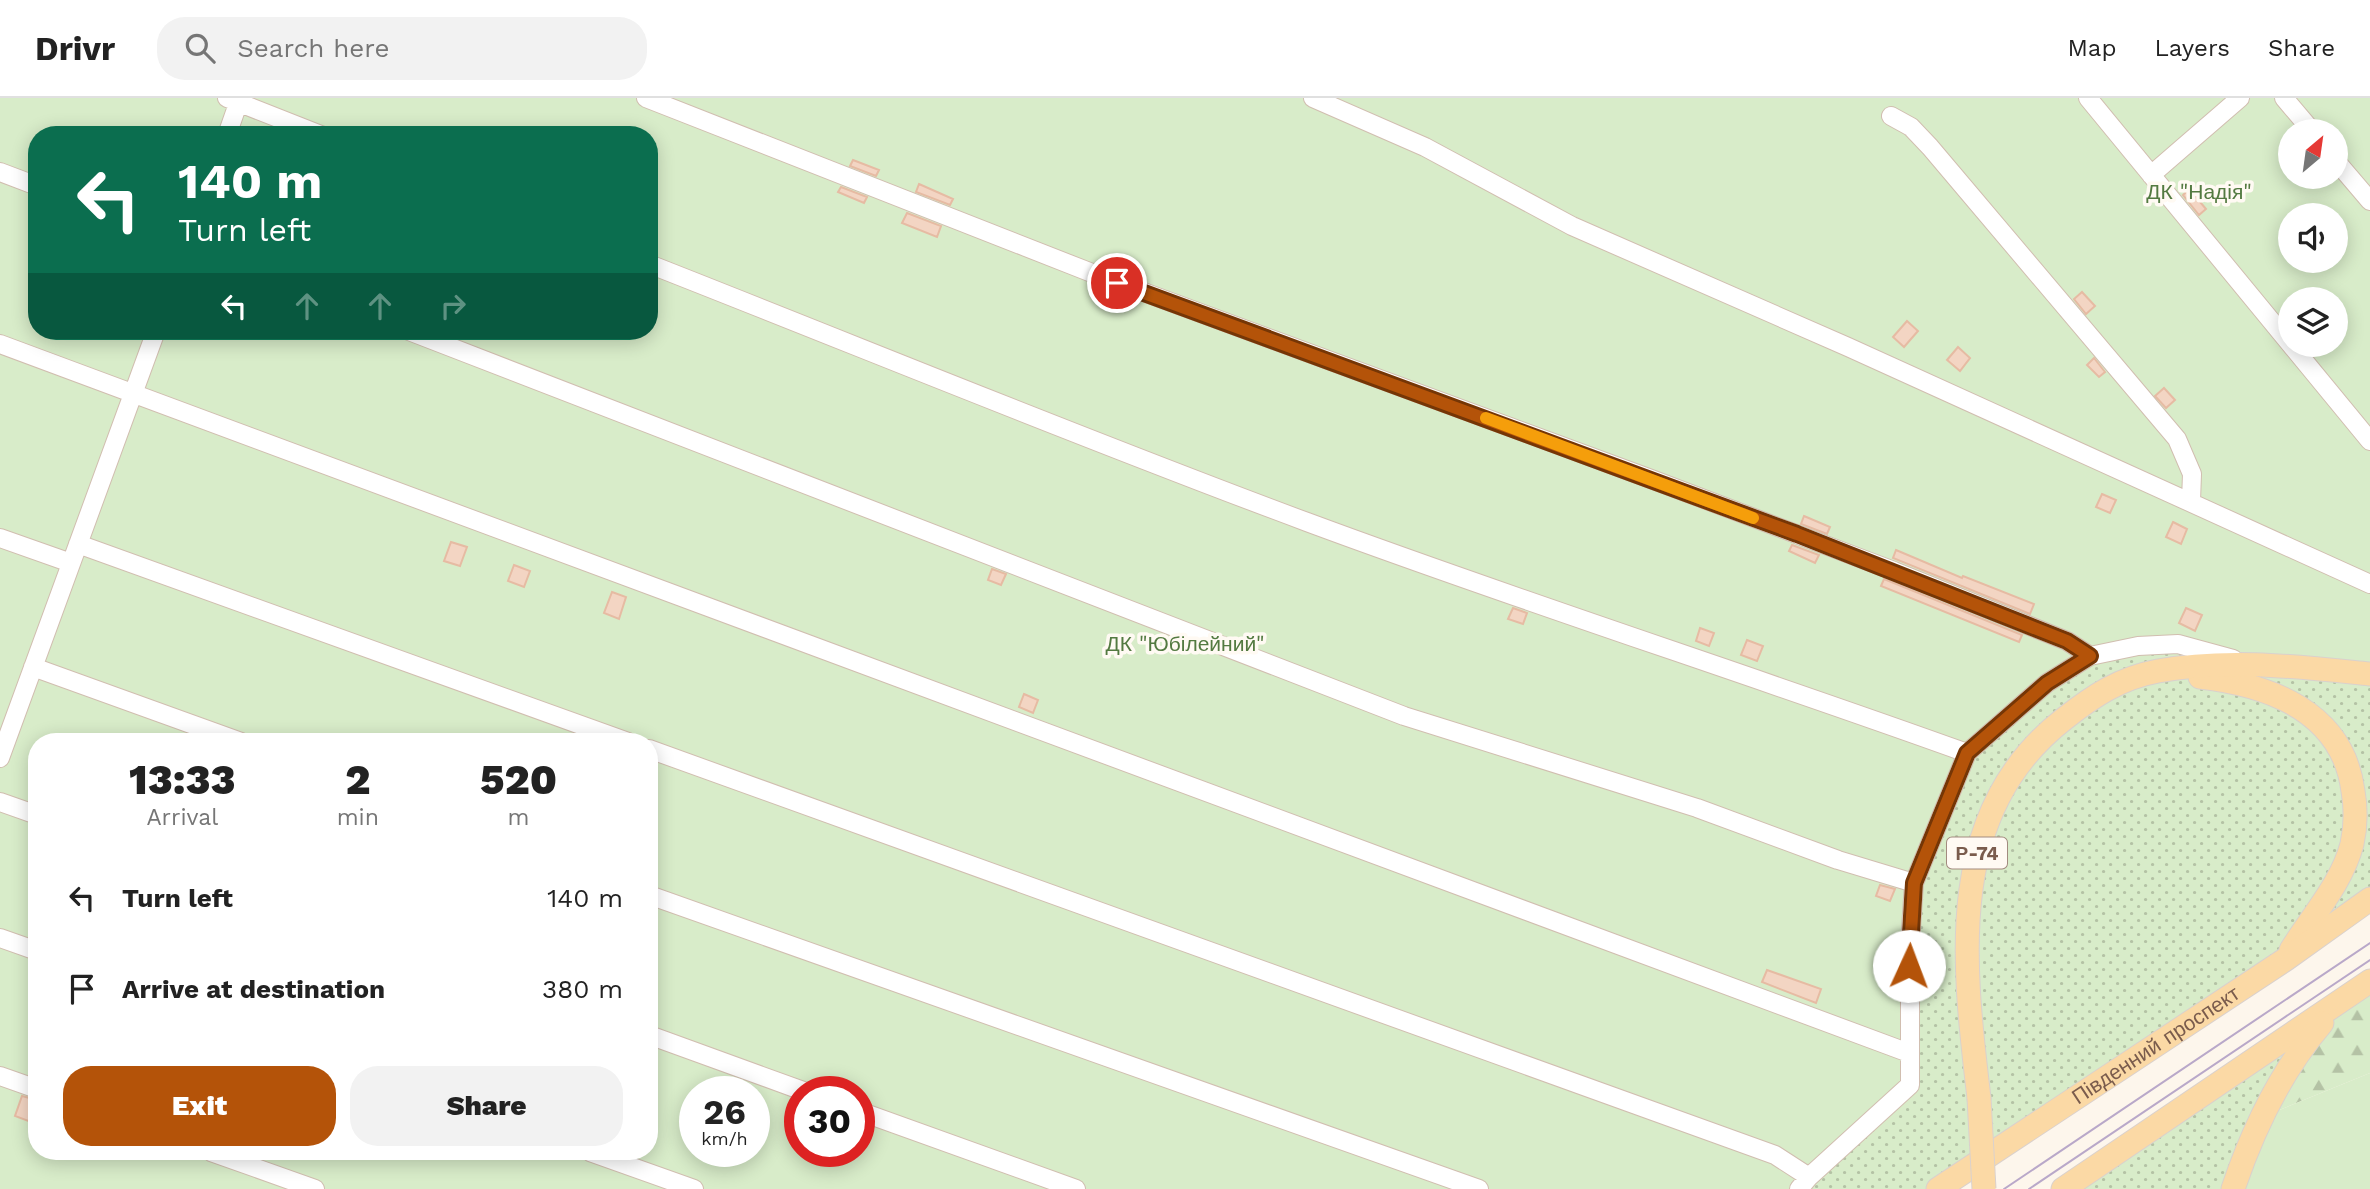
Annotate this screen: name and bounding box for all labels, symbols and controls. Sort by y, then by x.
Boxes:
search box [157,17,647,80]
text: Drivr [35,29,115,68]
icon: search [181,29,219,67]
text: Search here [237,33,390,63]
text: Map [2068,34,2116,62]
text: Layers [2154,34,2230,62]
text: Share [2268,34,2335,62]
north arrow [2278,119,2348,189]
map controls [2278,119,2348,357]
text: 140 m [178,152,322,210]
icon: left [63,154,154,245]
park label: ДК "Надія" [2146,179,2252,204]
button: sound [2278,203,2348,273]
text: Turn left [178,211,311,249]
pin [1087,253,1147,313]
icon: arrive [1098,264,1136,302]
icon: left [215,287,253,325]
icon: ahead [288,287,326,325]
icon: ahead [361,287,399,325]
icon: right [434,287,472,325]
button: layers [2278,287,2348,357]
park label: ДК "Юбілейний" [1105,631,1265,656]
text: 13:33 [129,755,236,804]
text: 2 [345,755,370,804]
text: 520 [480,755,557,804]
text: Arrival [146,804,218,831]
text: min [337,804,379,831]
text: m [508,804,529,831]
road number: Р-74 [1947,838,2007,868]
icon: left [63,879,101,917]
text: Turn left [122,883,233,913]
text: 140 m [547,883,623,913]
position arrow [1872,929,1946,1003]
icon: arrive [63,970,101,1008]
text: Arrive at destination [122,974,385,1004]
text: 380 m [542,974,623,1004]
street label: Південний проспект [2067,980,2244,1109]
button: Exit [63,1066,336,1146]
button: Share [350,1066,623,1146]
speed limit sign: 30 [784,1076,875,1167]
text: 26 [703,1091,746,1133]
text: km/h [701,1128,748,1149]

